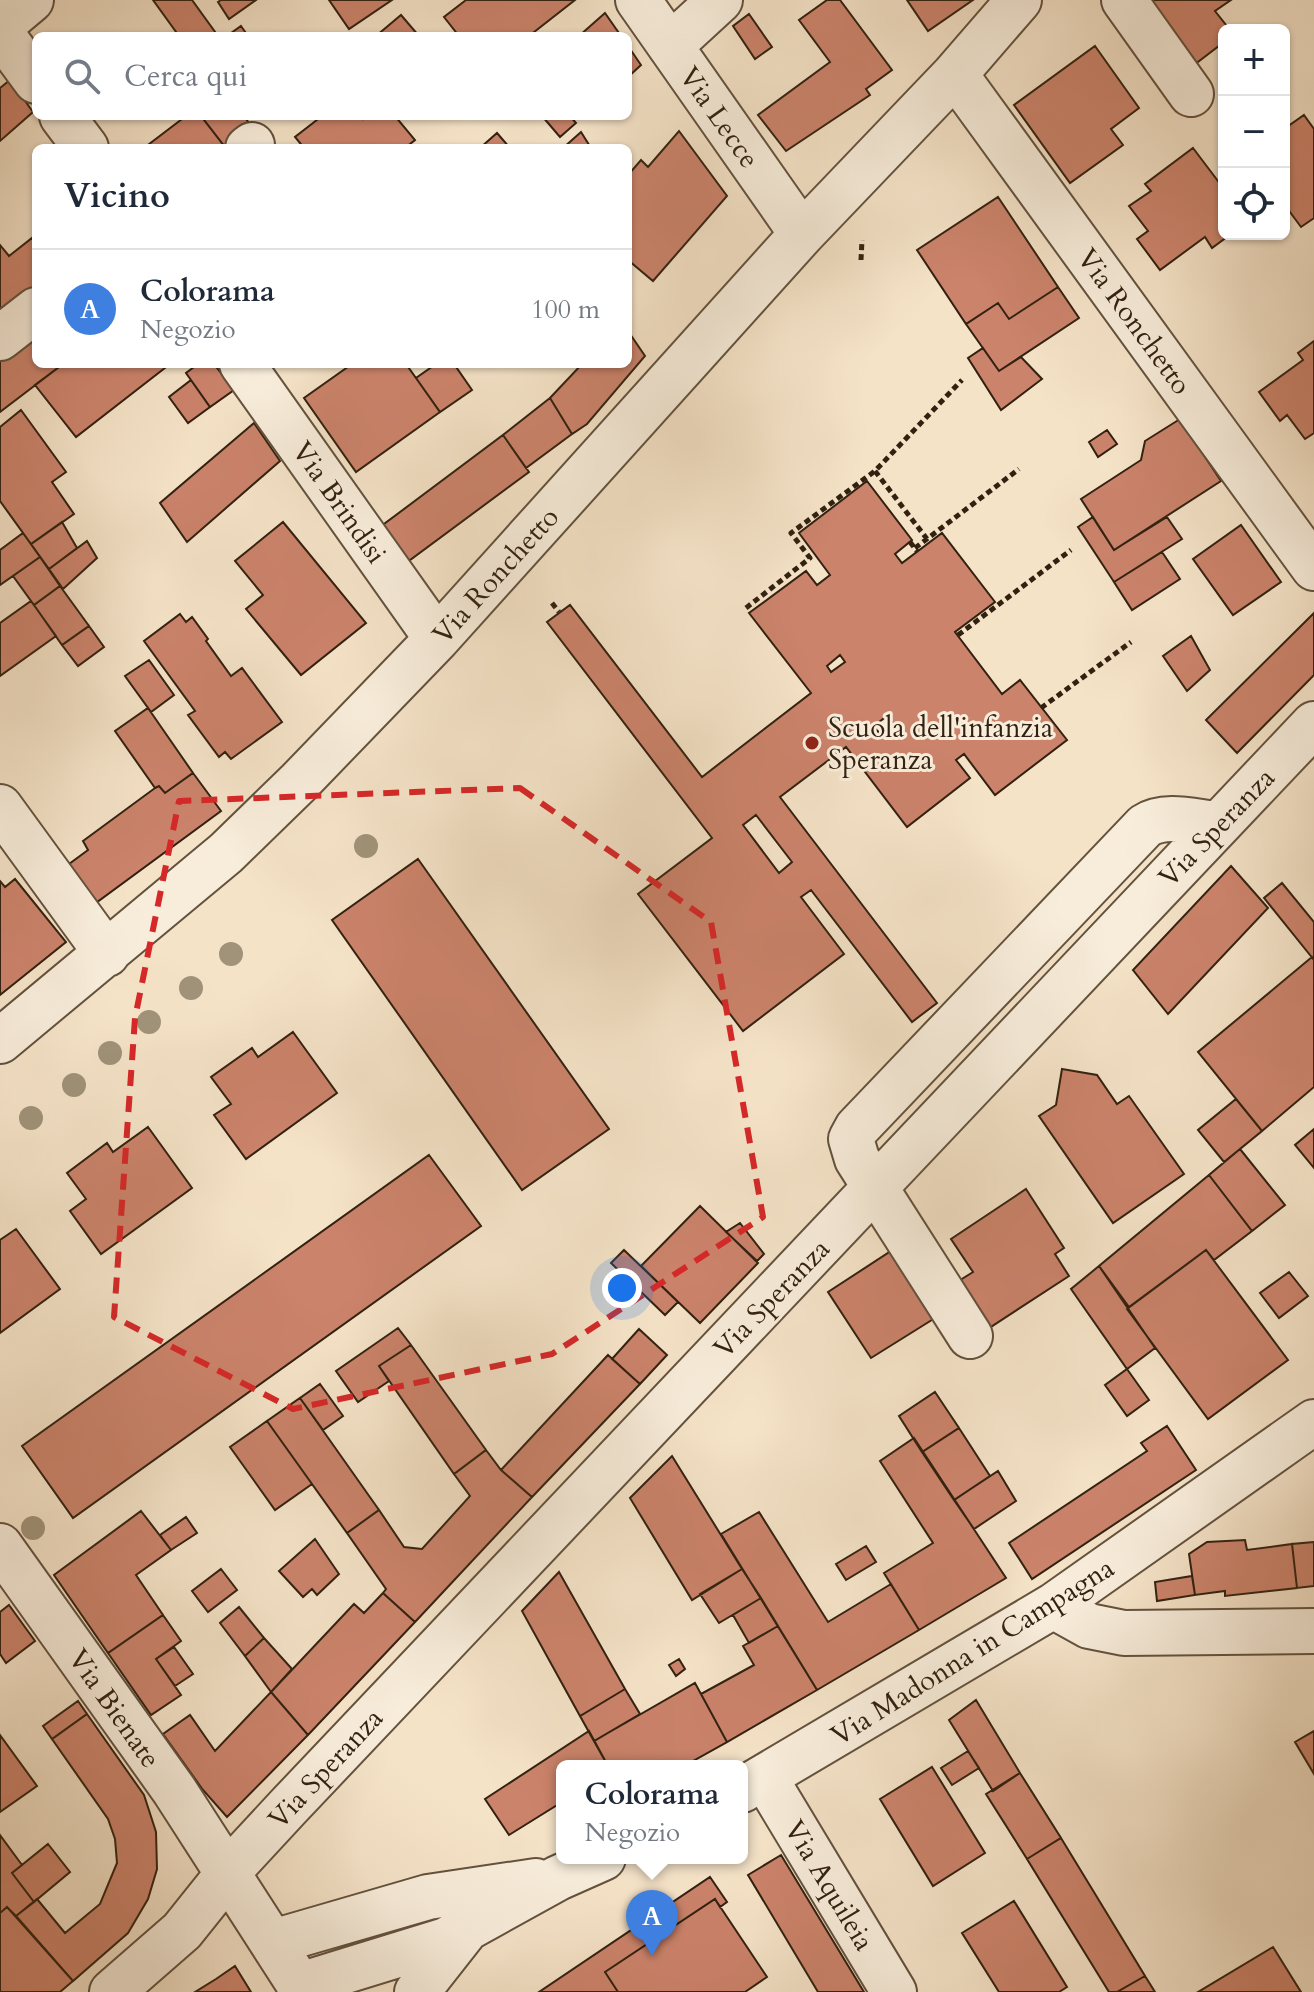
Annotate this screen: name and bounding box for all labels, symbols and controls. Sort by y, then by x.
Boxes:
map controls [1218,24,1290,240]
button: + [1218,24,1290,96]
search box [32,32,632,120]
icon: search [60,54,104,98]
text: Cerca qui [124,56,247,97]
street label: Via Lecce [670,59,768,176]
button: − [1218,96,1290,168]
button: locate [1218,168,1290,240]
text: Vicino [64,173,170,219]
street label: Via Ronchetto [1068,241,1200,402]
text: Colorama [140,271,275,312]
text: A [80,292,100,327]
text: 100 m [531,292,600,327]
text: Negozio [140,312,236,347]
street label: Via Brindisi [283,434,395,571]
street label: Via Ronchetto [424,499,567,652]
place label: Scuola dell'infanzia Speranza [828,709,1053,779]
marker: Scuola dell'infanzia Speranza [803,734,821,752]
street label: Via Speranza [1150,760,1283,896]
street label: Via Speranza [705,1231,838,1367]
your location [602,1268,642,1308]
street label: Via Madonna in Campagna [824,1549,1121,1755]
street label: Via Bienate [59,1641,169,1776]
street label: Via Speranza [260,1700,392,1837]
popup [556,1760,748,1864]
text: Colorama [585,1774,719,1815]
street label: Via Aquileia [775,1813,883,1958]
text: Negozio [585,1815,680,1850]
pin: A [626,1890,678,1956]

